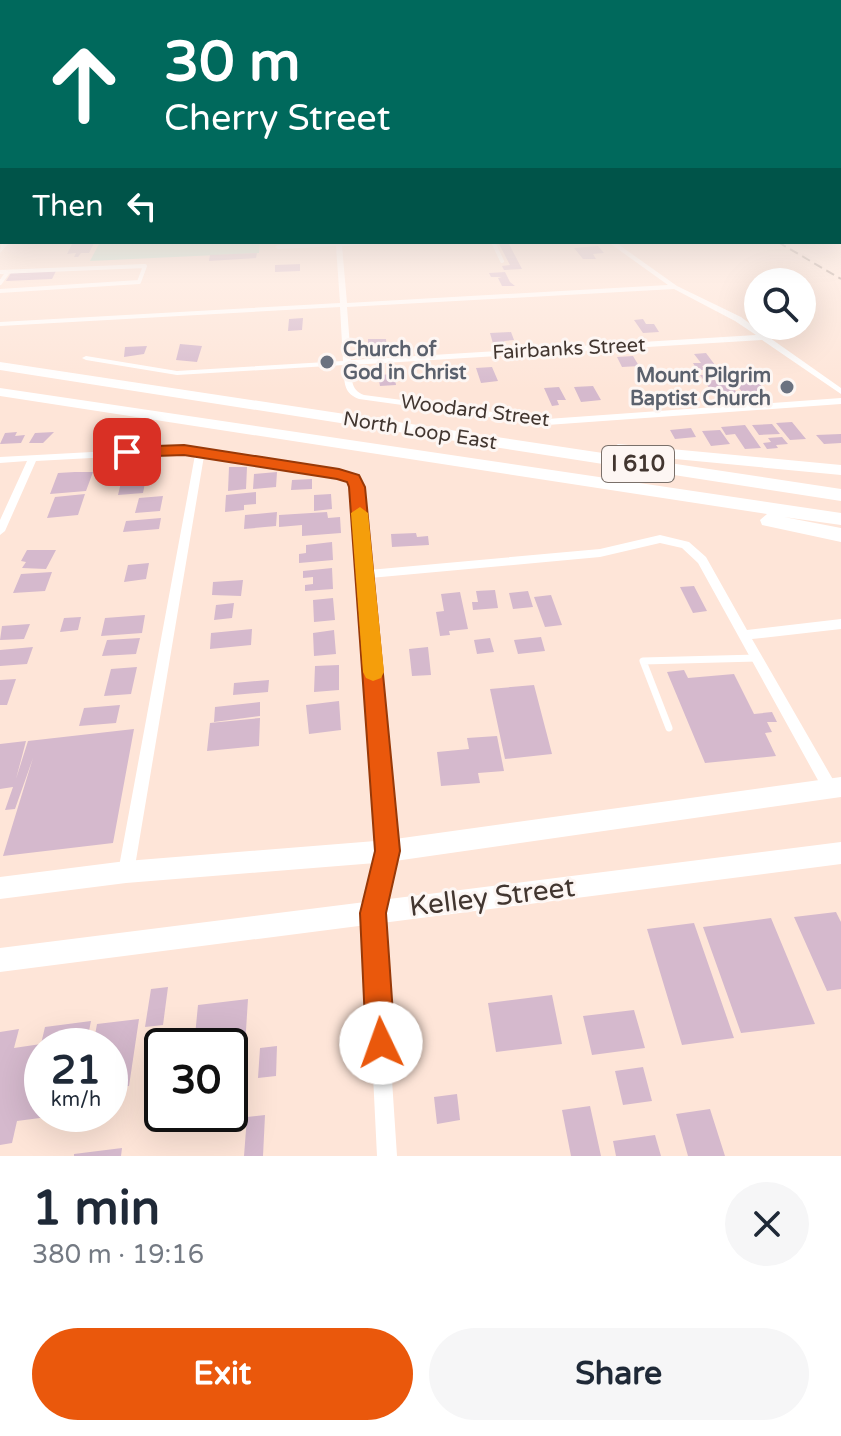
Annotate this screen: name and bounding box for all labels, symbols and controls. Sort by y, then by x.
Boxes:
text: 30 m [164,29,300,96]
icon: ahead [32,32,136,136]
text: Cherry Street [164,97,390,140]
icon: left [120,184,164,228]
text: Then [32,188,104,225]
map controls [744,268,816,340]
button: search [744,268,816,340]
street label: Fairbanks Street [492,333,647,365]
place label: Church of God in Christ [343,338,467,385]
marker: Church of God in Christ [318,353,336,371]
place label: Mount Pilgrim Baptist Church [630,364,771,411]
marker: Mount Pilgrim Baptist Church [778,378,796,396]
street label: Woodard Street [399,390,551,432]
street label: North Loop East [341,407,499,455]
pin [93,418,161,486]
icon: arrive [105,430,149,474]
road number: I 610 [602,446,674,482]
street label: Kelley Street [407,870,577,924]
position arrow [339,1001,423,1085]
speed limit sign: 30 [144,1028,248,1132]
text: 21 [51,1046,101,1094]
text: km/h [51,1088,101,1112]
text: 1 min [32,1180,160,1238]
button: close [725,1182,809,1266]
text: 380 m · 19:16 [32,1239,204,1270]
button: Exit [32,1328,413,1420]
button: Share [429,1328,809,1420]

